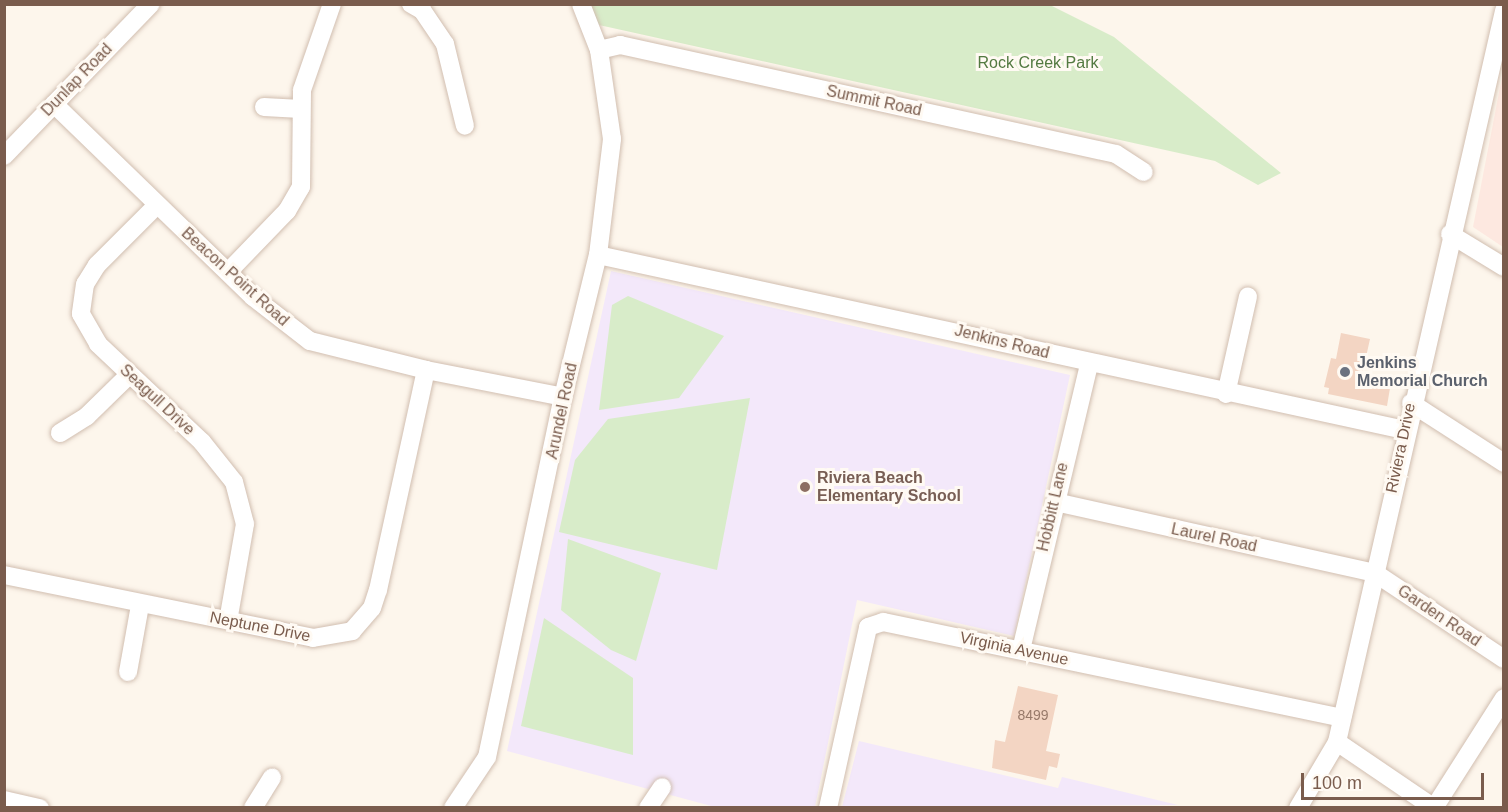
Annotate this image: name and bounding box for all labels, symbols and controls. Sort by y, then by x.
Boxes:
street label: Dunlap Road [38,40,116,120]
park label: Rock Creek Park [978,53,1098,73]
street label: Summit Road [825,82,923,120]
street label: Beacon Point Road [177,224,293,330]
street label: Jenkins Road [953,321,1051,363]
place label: Jenkins Memorial Church [1357,353,1488,391]
street label: Seagull Drive [116,361,198,439]
street label: Arundel Road [542,361,582,461]
marker: Jenkins Memorial Church [1338,365,1352,379]
street label: Riviera Drive [1382,401,1420,495]
street label: Hobbitt Lane [1033,461,1073,553]
place label: Riviera Beach Elementary School [817,468,961,506]
marker: Riviera Beach Elementary School [798,480,812,494]
street label: Laurel Road [1169,520,1259,556]
street label: Garden Road [1394,581,1484,651]
street label: Neptune Drive [208,608,312,646]
street label: Virginia Avenue [957,628,1071,670]
house number: 8499 [1017,707,1049,723]
scale bar [1304,761,1487,799]
text: 100 m [1312,773,1362,793]

